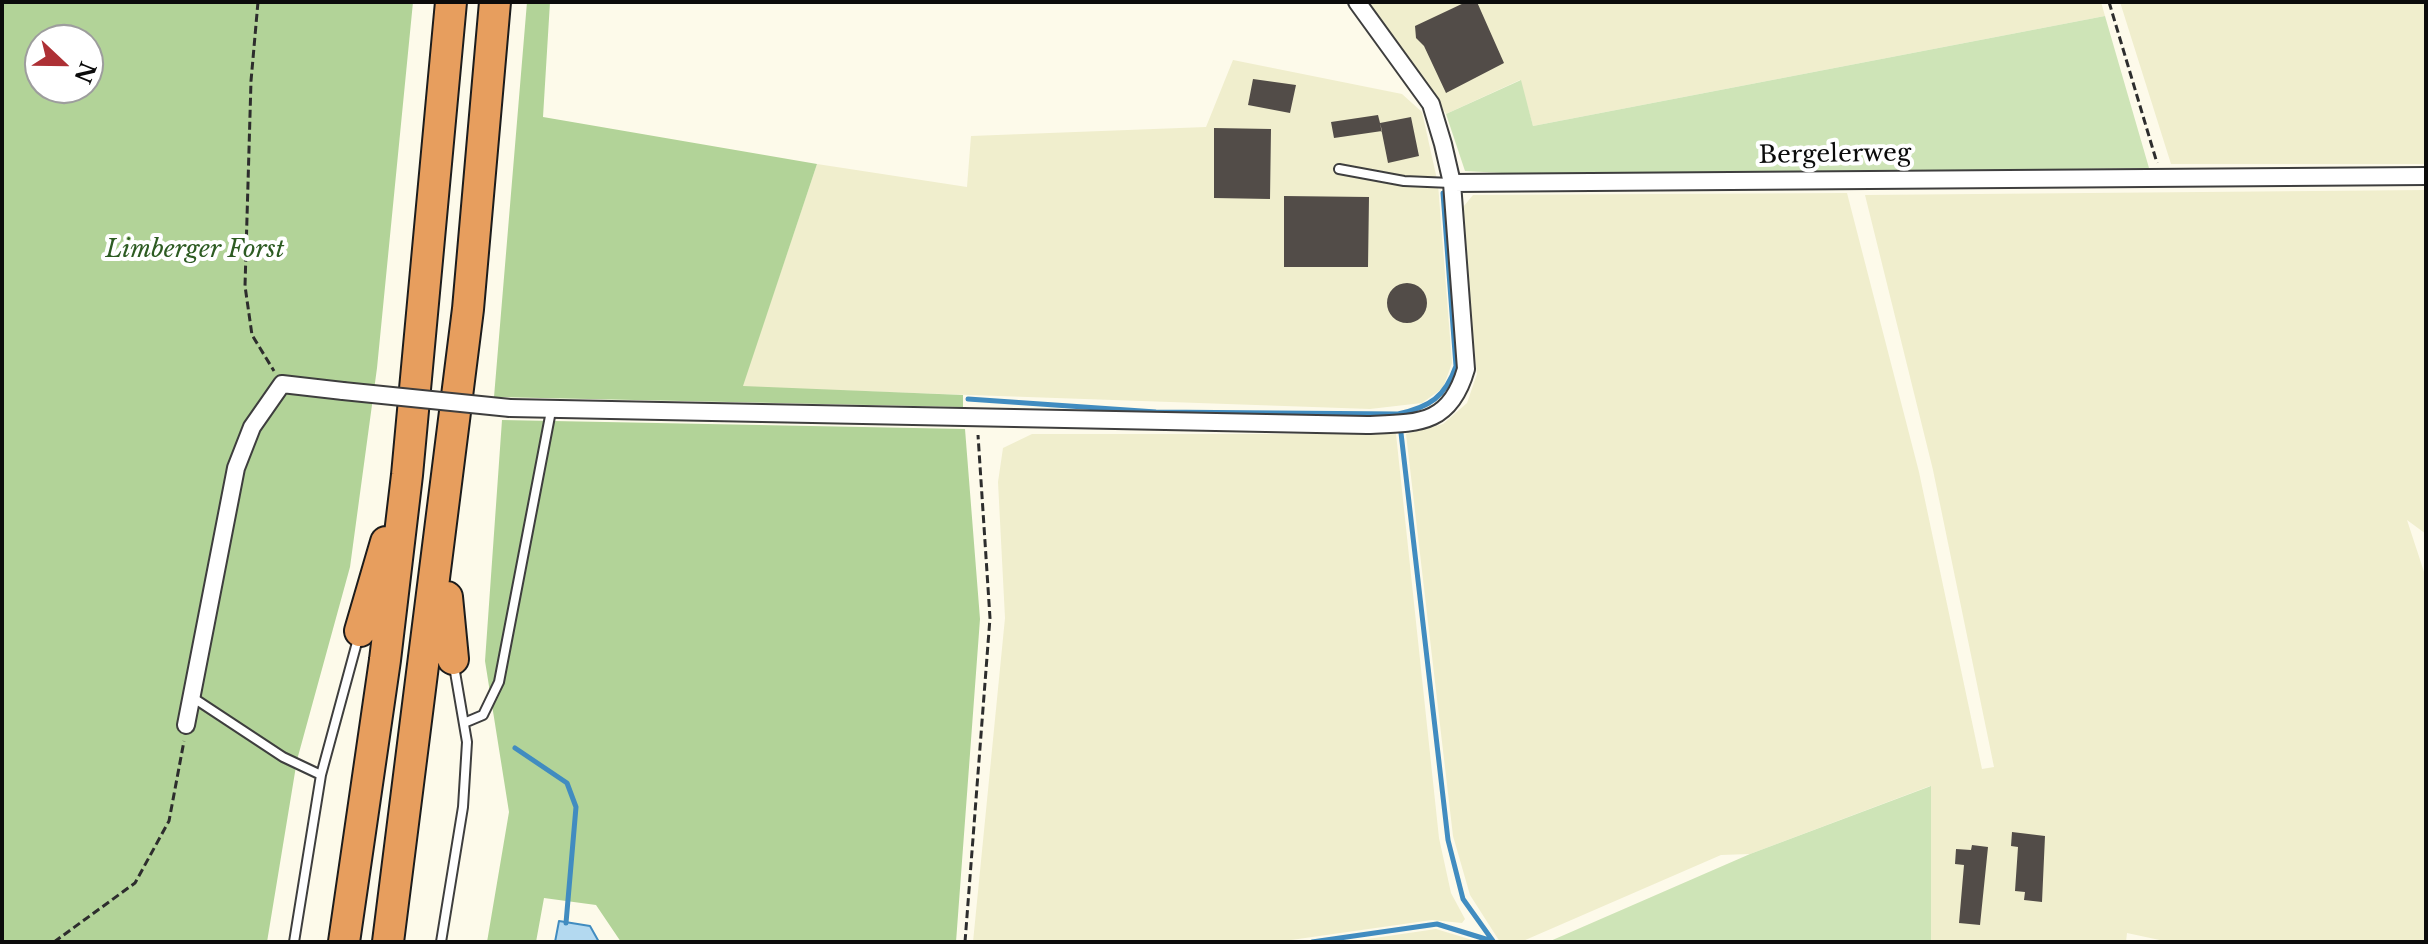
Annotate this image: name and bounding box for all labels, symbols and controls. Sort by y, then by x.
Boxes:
north arrow [24,24,104,104]
text: N [68,58,101,87]
street label: Bergelerweg [1758,139,1912,171]
park label: Limberger Forst [106,236,284,264]

